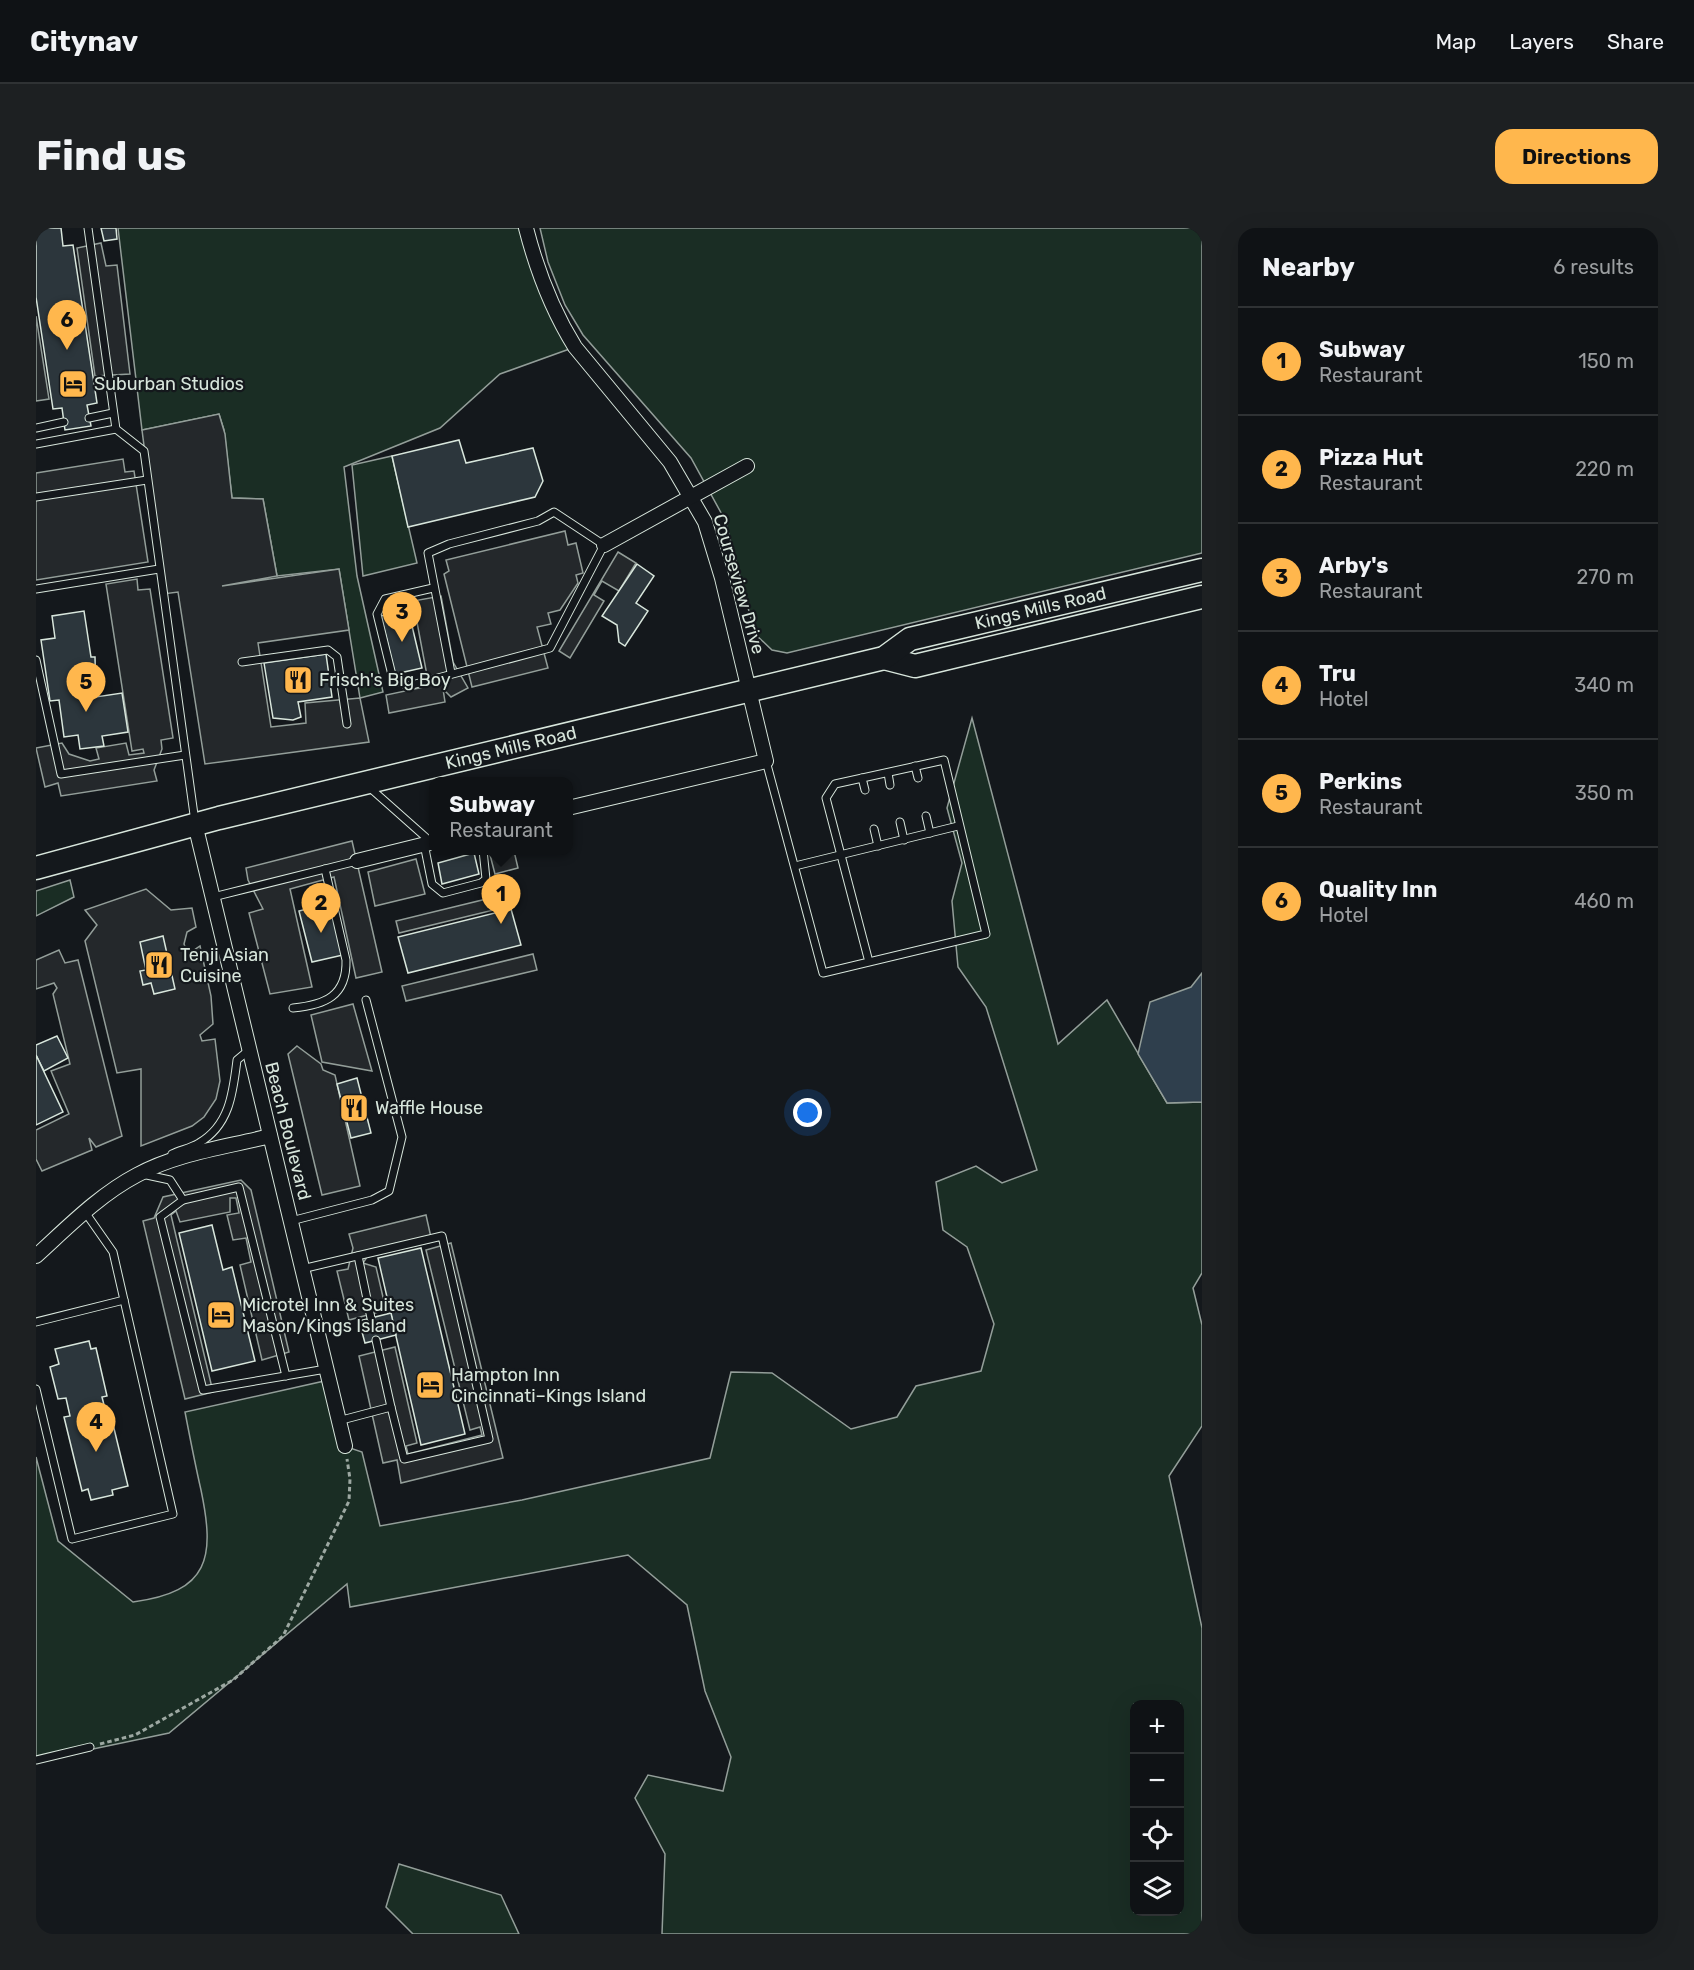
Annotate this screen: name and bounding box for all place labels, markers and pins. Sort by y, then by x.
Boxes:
pin: 6 [48,300,87,350]
hotel icon: Suburban Studios [57,368,89,400]
place label: Suburban Studios [94,373,244,395]
pin: 3 [382,592,422,642]
pin: 5 [67,662,106,712]
restaurant icon: Frisch's Big Boy [282,664,314,696]
place label: Frisch's Big Boy [319,669,451,691]
pin: 1 [482,874,520,924]
pin: 2 [302,884,340,933]
place label: Tenji Asian Cuisine [180,944,269,987]
restaurant icon: Tenji Asian Cuisine [143,949,175,981]
restaurant icon: Waffle House [338,1092,370,1124]
place label: Waffle House [375,1097,483,1119]
place label: Microtel Inn & Suites Mason/Kings Island [242,1294,414,1337]
hotel icon: Microtel Inn & Suites Mason/Kings Island [205,1299,237,1331]
place label: Hampton Inn Cincinnati–Kings Island [451,1364,646,1407]
hotel icon: Hampton Inn Cincinnati–Kings Island [414,1369,446,1401]
pin: 4 [76,1402,116,1452]

